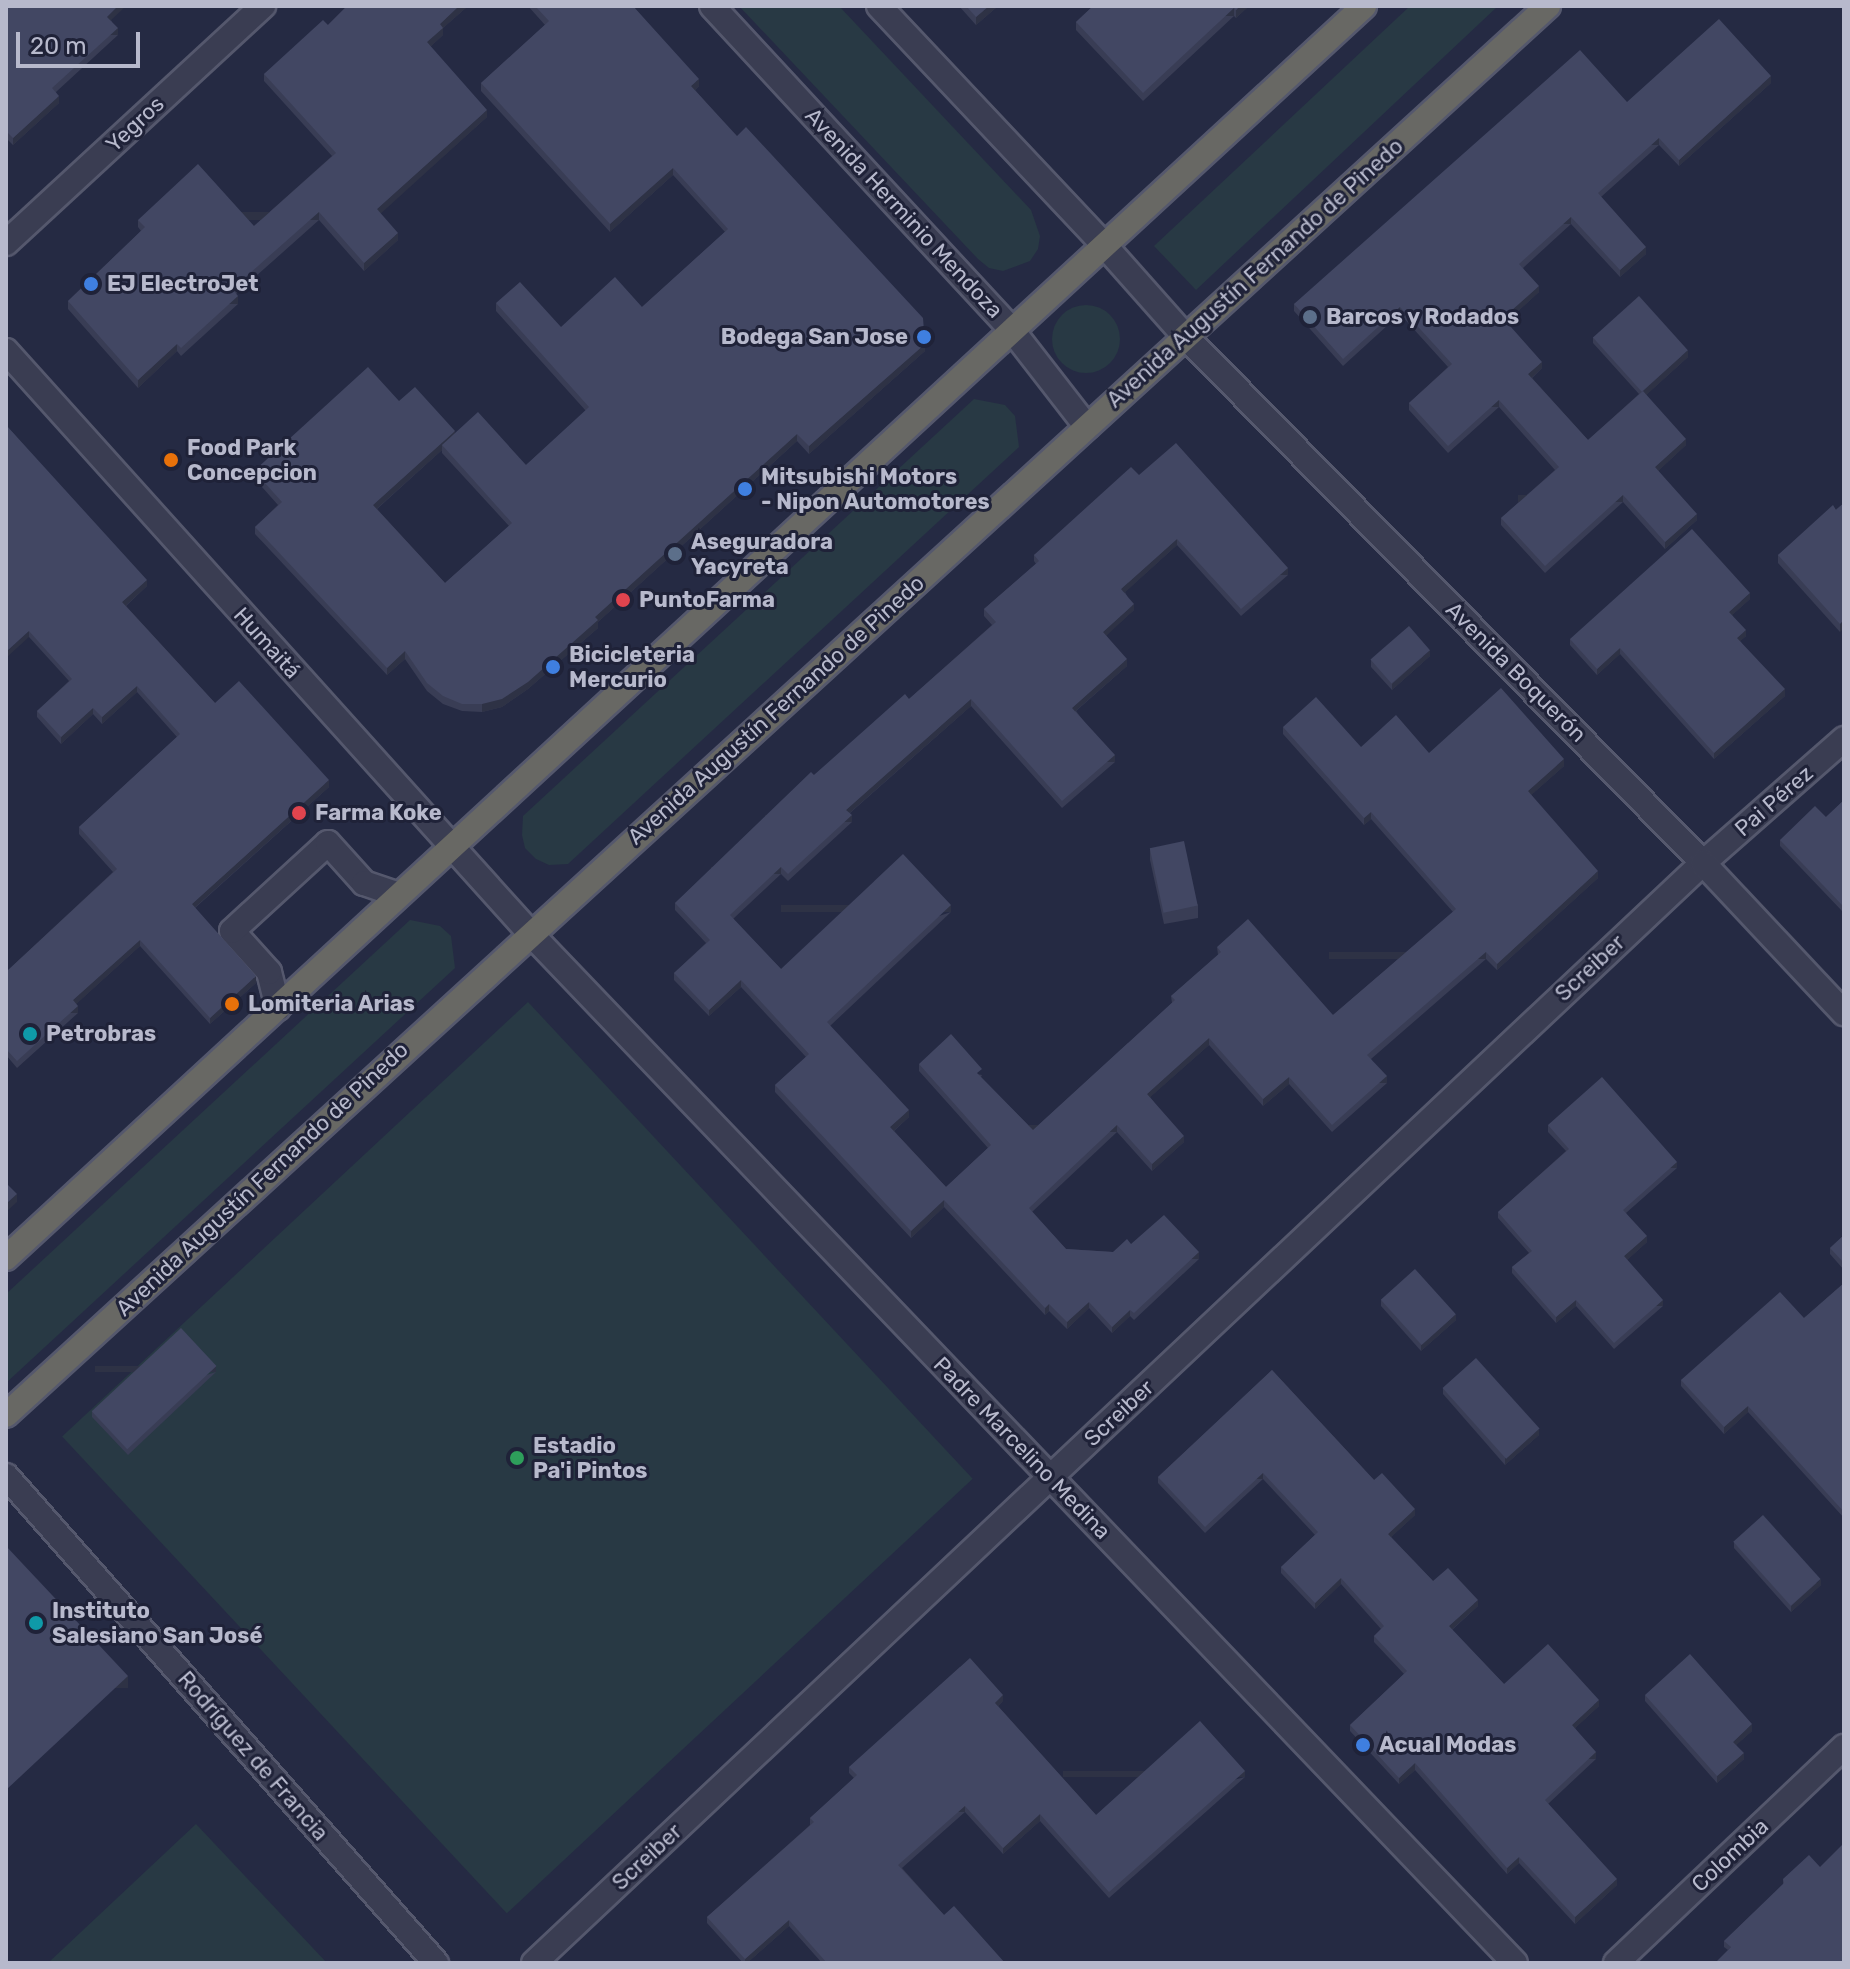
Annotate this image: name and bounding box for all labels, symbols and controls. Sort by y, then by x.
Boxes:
scale bar [20,16,144,66]
text: 20 m [30,32,87,60]
street label: Yegros [100,91,170,157]
street label: Avenida Herminio Mendoza [800,103,1008,323]
street label: Avenida Augustín Fernando de Pinedo [1101,133,1409,413]
place label: EJ ElectroJet [107,271,259,297]
marker: EJ ElectroJet [82,275,100,293]
place label: Barcos y Rodados [1326,304,1520,330]
marker: Barcos y Rodados [1301,308,1319,326]
place label: Bodega San Jose [721,324,908,350]
marker: Bodega San Jose [915,328,933,346]
place label: Food Park Concepcion [187,434,317,486]
marker: Food Park Concepcion [162,451,180,469]
place label: Mitsubishi Motors - Nipon Automotores [761,463,990,514]
marker: Mitsubishi Motors - Nipon Automotores [736,480,754,498]
place label: Aseguradora Yacyreta [691,528,833,580]
marker: Aseguradora Yacyreta [666,545,684,563]
street label: Avenida Augustín Fernando de Pinedo [622,570,930,850]
place label: PuntoFarma [639,587,775,613]
marker: PuntoFarma [614,591,632,609]
street label: Avenida Boquerón [1440,596,1592,748]
street label: Humaitá [228,602,306,684]
place label: Bicicleteria Mercurio [569,641,695,692]
marker: Bicicleteria Mercurio [544,658,562,676]
street label: Pai Pérez [1730,760,1818,842]
place label: Farma Koke [315,800,442,826]
marker: Farma Koke [290,804,308,822]
street label: Screiber [1550,929,1630,1007]
place label: Lomiteria Arias [248,991,415,1017]
marker: Lomiteria Arias [223,995,241,1013]
place label: Petrobras [46,1021,156,1047]
marker: Petrobras [21,1025,39,1043]
street label: Avenida Augustín Fernando de Pinedo [110,1036,414,1322]
street label: Padre Marcelino Medina [928,1351,1116,1545]
street label: Screiber [1079,1374,1159,1452]
place label: Estadio Pa'i Pintos [533,1432,648,1484]
marker: Estadio Pa'i Pintos [508,1449,526,1467]
place label: Instituto Salesiano San José [52,1597,262,1648]
marker: Instituto Salesiano San José [27,1614,45,1632]
street label: Rodríguez de Francia [172,1666,334,1846]
place label: Acual Modas [1379,1732,1516,1758]
marker: Acual Modas [1354,1736,1372,1754]
street label: Colombia [1686,1813,1774,1897]
street label: Screiber [607,1818,687,1896]

